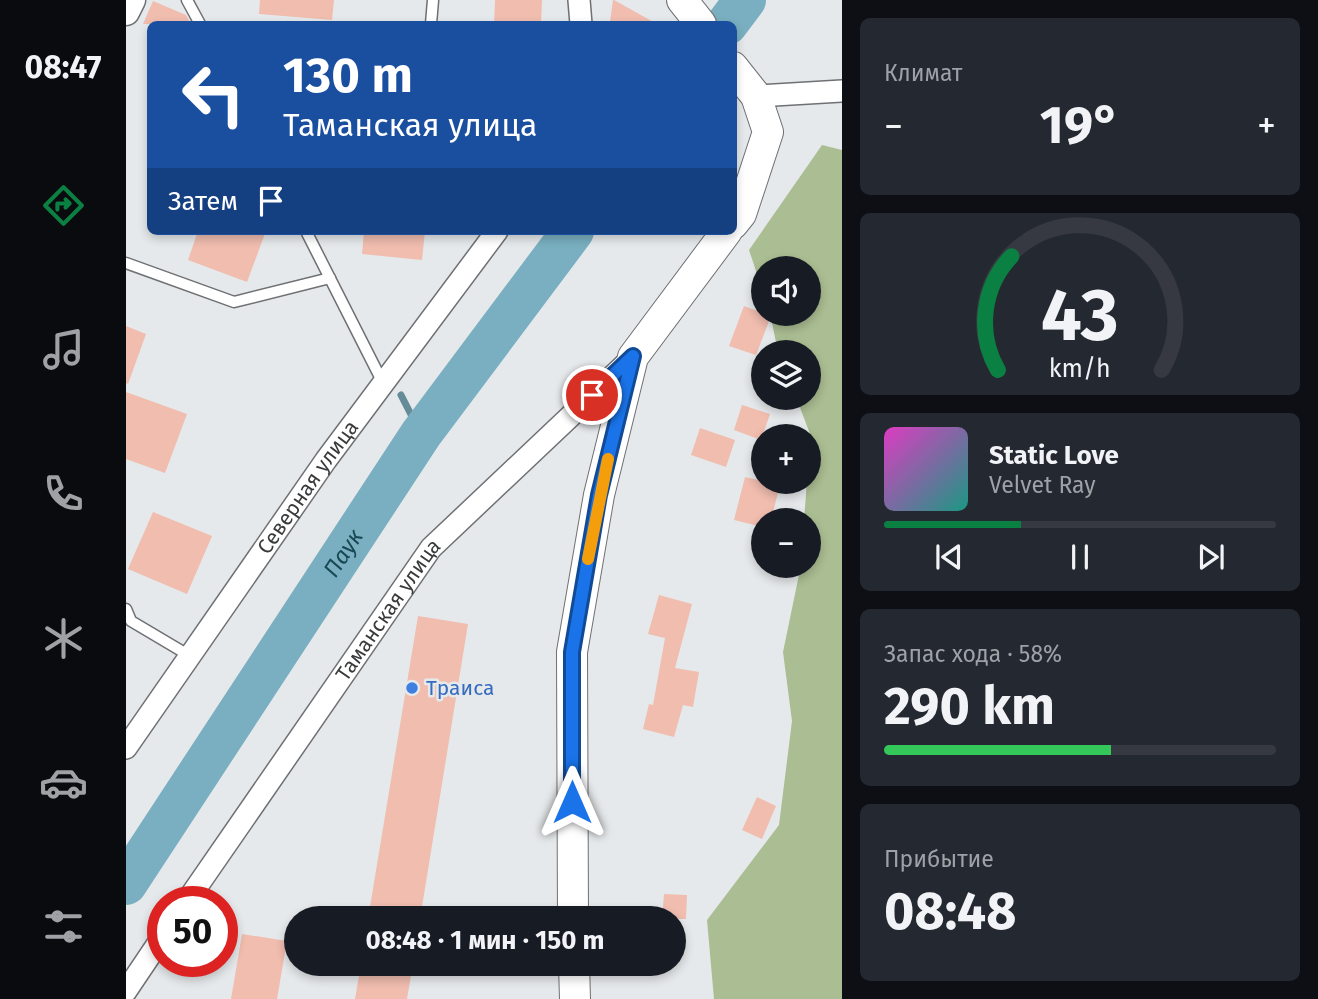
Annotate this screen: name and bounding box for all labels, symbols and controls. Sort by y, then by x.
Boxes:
text: 130 m [283,46,413,105]
text: 08:47 [25,48,102,86]
icon: left [168,49,259,140]
text: Климат [884,59,962,87]
text: 19° [1040,94,1120,157]
text: − [884,103,903,149]
text: + [1257,103,1276,149]
text: Таманская улица [283,106,537,144]
icon: directions [39,181,88,230]
icon: arrive [252,182,290,220]
text: Затем [168,186,238,217]
map controls [751,256,821,578]
button: sound [751,256,821,326]
text: 43 [1041,273,1119,360]
icon: music [39,325,88,374]
button: layers [751,340,821,410]
text: km/h [1049,354,1111,384]
pin [562,365,622,425]
icon: arrive [573,376,611,414]
street label: Северная улица [252,415,364,559]
button: + [751,424,821,494]
text: Static Love [989,440,1119,471]
icon: phone [39,469,88,518]
text: Velvet Ray [989,471,1096,499]
button: − [751,508,821,578]
water label: Паук [317,523,369,582]
street label: Таманская улица [330,533,446,686]
icon: previous [930,538,968,576]
icon: pause [1061,538,1099,576]
icon: next [1192,538,1230,576]
icon: climate [39,614,88,663]
text: Запас хода · 58% [884,640,1062,668]
place label: Траиса [426,675,494,701]
text: 290 km [884,675,1055,738]
marker: Траиса [404,680,420,696]
icon: car [39,758,88,807]
position arrow [535,765,609,839]
text: Прибытие [884,845,994,873]
text: 08:48 [884,880,1016,943]
speed limit sign: 50 [147,886,238,977]
icon: filters [39,902,88,951]
text: 08:48 · 1 мин · 150 m [366,925,605,956]

